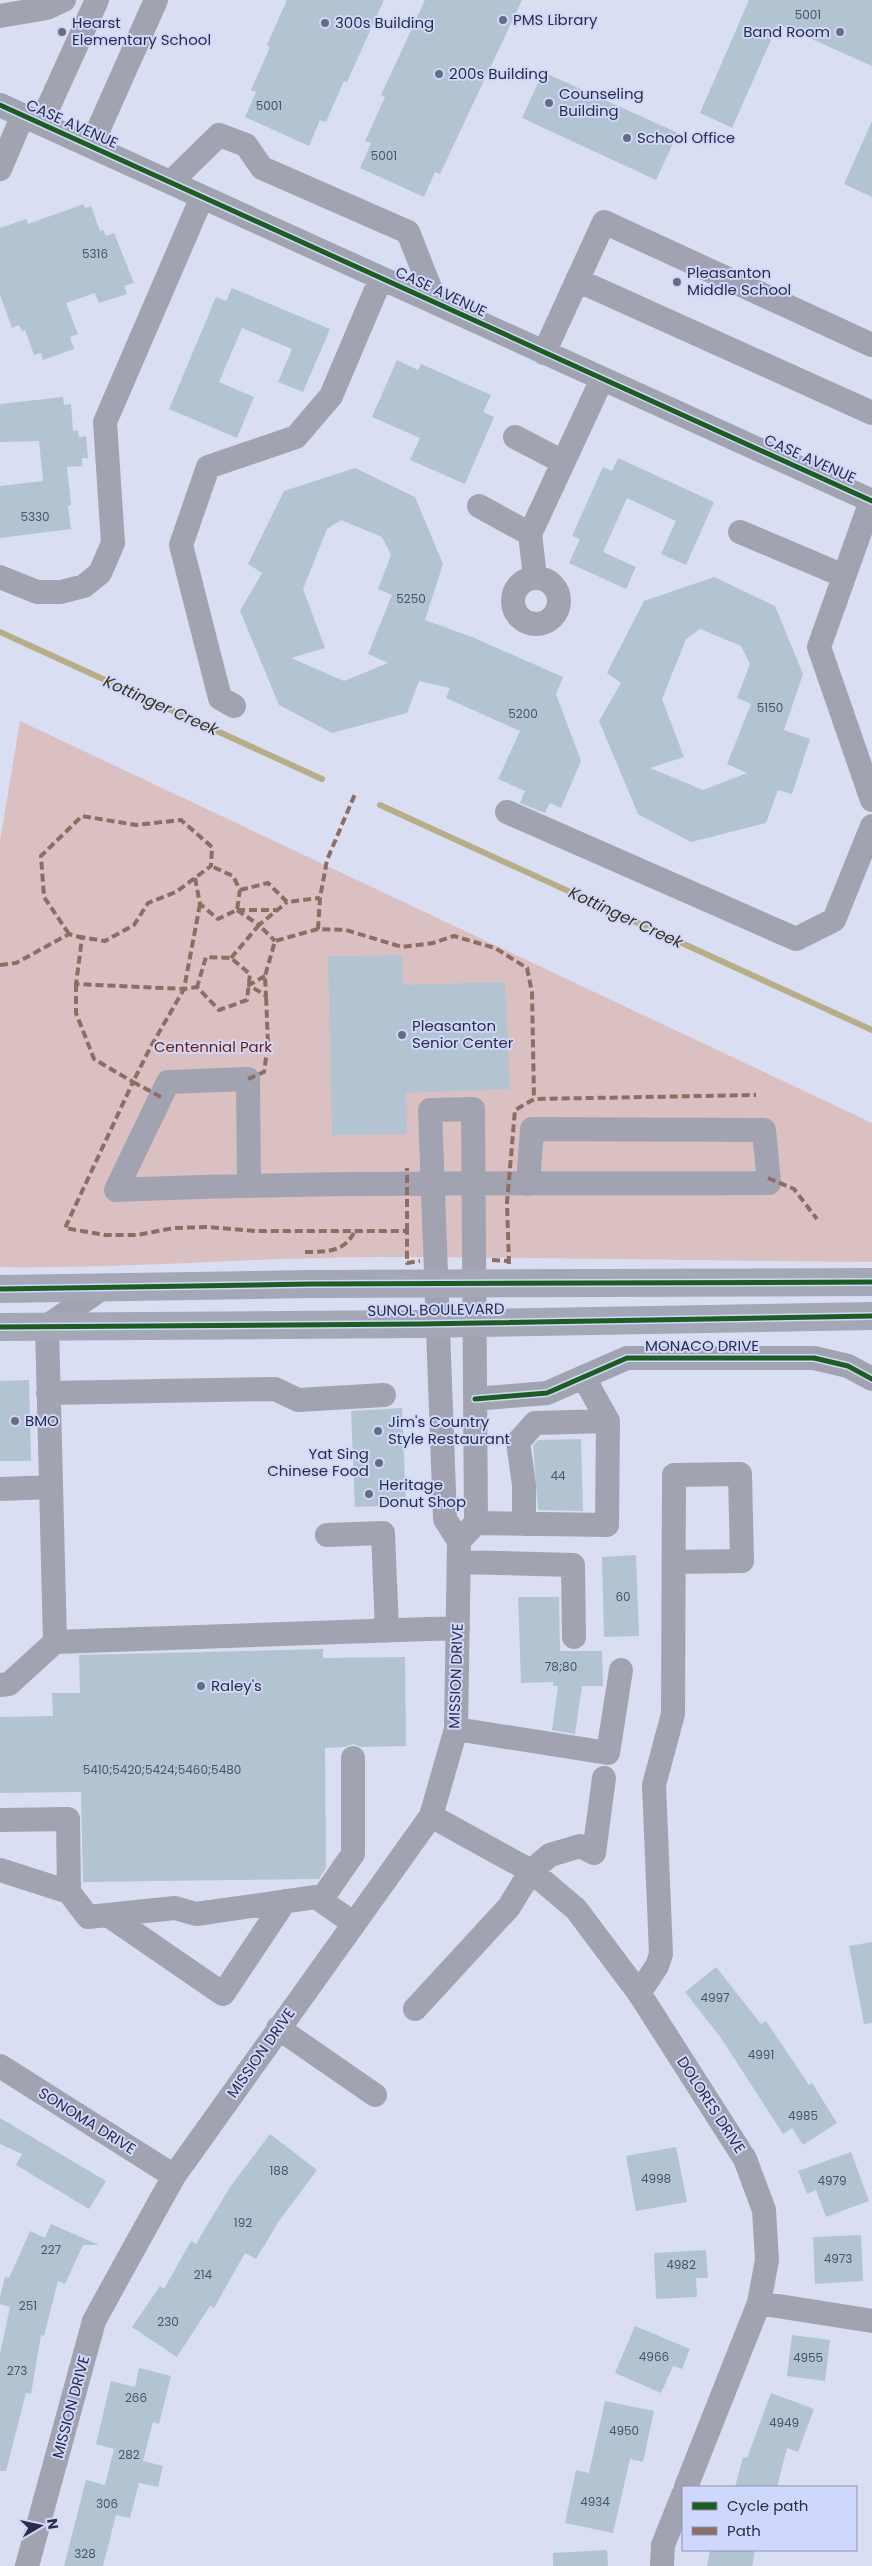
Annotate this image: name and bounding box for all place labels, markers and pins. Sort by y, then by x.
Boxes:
place label: PMS Library [513,9,598,30]
place label: Hearst Elementary School [72,12,211,50]
place label: 300s Building [335,12,434,33]
marker: PMS Library [497,14,509,26]
marker: 300s Building [319,17,331,29]
place label: Band Room [743,21,830,42]
marker: Hearst Elementary School [56,26,68,38]
marker: Band Room [834,26,846,38]
place label: 200s Building [449,63,548,84]
marker: 200s Building [433,68,445,80]
place label: Counseling Building [559,83,644,121]
marker: Counseling Building [543,97,555,109]
place label: School Office [637,127,735,148]
marker: School Office [621,132,633,144]
place label: Pleasanton Middle School [687,262,791,300]
marker: Pleasanton Middle School [671,276,683,288]
place label: Pleasanton Senior Center [412,1015,514,1053]
marker: Pleasanton Senior Center [396,1029,408,1041]
place label: BMO [25,1410,59,1431]
place label: Jim's Country Style Restaurant [388,1411,510,1449]
marker: BMO [9,1415,21,1427]
marker: Jim's Country Style Restaurant [372,1425,384,1437]
place label: Yat Sing Chinese Food [267,1443,369,1481]
marker: Yat Sing Chinese Food [373,1457,385,1469]
place label: Heritage Donut Shop [379,1474,466,1512]
marker: Heritage Donut Shop [363,1488,375,1500]
place label: Raley's [211,1675,262,1696]
marker: Raley's [195,1680,207,1692]

